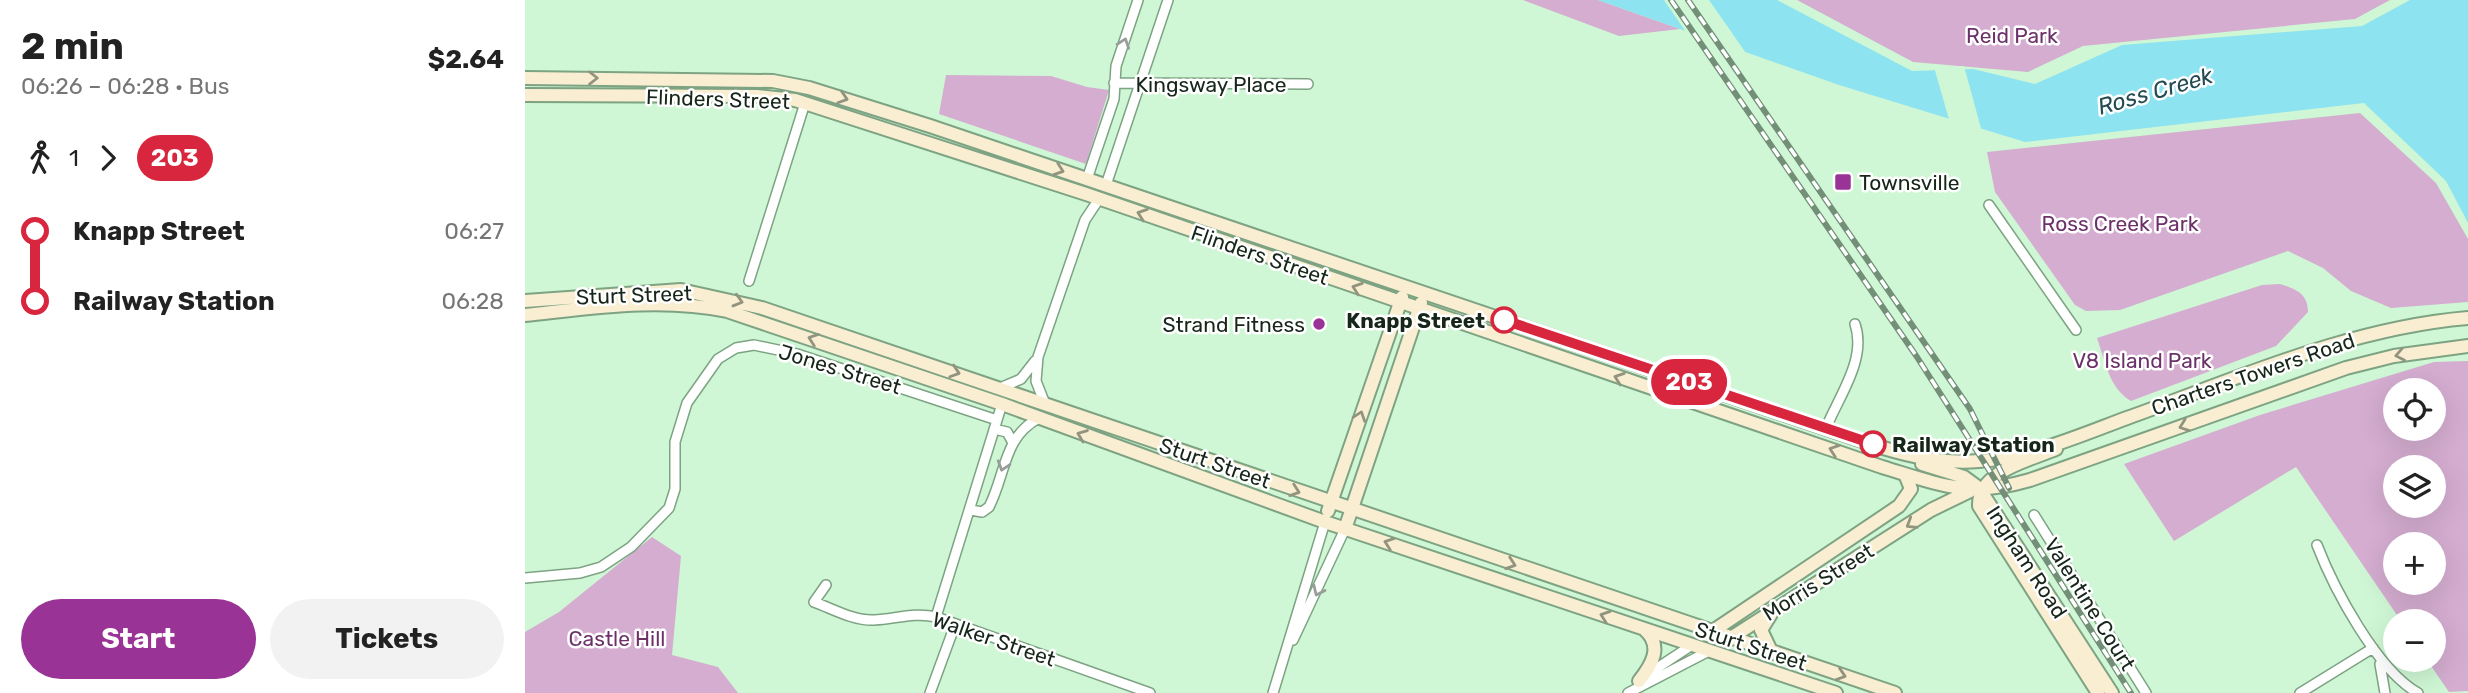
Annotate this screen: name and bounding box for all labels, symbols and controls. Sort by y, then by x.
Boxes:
text: 2 min [21,23,124,69]
park label: Reid Park [1966,23,2058,48]
one-way arrow [1115,38,1130,50]
text: $2.64 [428,44,504,75]
water label: Ross Creek [2094,61,2217,121]
one-way arrow [588,70,599,86]
text: 06:26 – 06:28 · Bus [21,72,230,100]
street label: Kingsway Place [1136,72,1286,97]
street label: Flinders Street [646,84,790,114]
one-way arrow [836,90,849,104]
icon: walk [21,139,59,177]
icon: forward [89,139,127,177]
text: 1 [69,144,79,172]
text: 203 [151,144,199,172]
one-way arrow [1052,162,1064,176]
place label: Townsville [1859,170,1960,195]
marker: Townsville [1833,172,1853,192]
one-way arrow [1137,208,1149,222]
park label: Ross Creek Park [2042,211,2199,236]
text: Knapp Street [73,216,245,247]
text: 06:27 [444,217,504,245]
street label: Flinders Street [1188,220,1332,290]
street label: Sturt Street [576,280,692,310]
one-way arrow [1352,282,1364,296]
text: Railway Station [73,286,275,317]
text: 06:28 [442,287,504,315]
one-way arrow [732,293,744,308]
marker: Knapp Street [1491,307,1517,333]
place label: Knapp Street [1346,308,1485,333]
place label: Strand Fitness [1162,312,1305,337]
marker: Strand Fitness [1311,316,1327,332]
street label: Charters Towers Road [2148,327,2358,421]
one-way arrow [807,333,819,347]
street label: Jones Street [776,339,904,399]
one-way arrow [2395,347,2407,362]
park label: V8 Island Park [2072,348,2212,373]
line badge: 203 [1649,359,1729,405]
one-way arrow [948,364,960,378]
text: 203 [1665,368,1713,396]
one-way arrow [1613,371,1625,386]
map controls [2383,378,2446,672]
button: locate [2383,378,2446,441]
one-way arrow [1352,410,1366,422]
one-way arrow [2179,418,2191,432]
one-way arrow [1077,429,1089,443]
marker: Railway Station [1860,431,1886,457]
street label: Sturt Street [1156,432,1274,494]
place label: Railway Station [1892,432,2055,457]
one-way arrow [1829,444,1841,459]
button: layers [2383,455,2446,518]
one-way arrow [997,460,1011,472]
one-way arrow [1289,483,1301,497]
street label: Ingham Road [1981,501,2073,623]
one-way arrow [1905,515,1918,528]
button: + [2383,532,2446,595]
street label: Valentine Court [2039,533,2141,675]
one-way arrow [1383,537,1395,552]
street label: Morris Street [1758,538,1878,626]
one-way arrow [1504,556,1516,570]
one-way arrow [1312,584,1326,596]
button: Start [21,599,256,679]
button: Tickets [270,599,504,679]
street label: Walker Street [929,606,1059,672]
button: − [2383,609,2446,672]
one-way arrow [1599,610,1611,624]
street label: Sturt Street [1692,616,1810,676]
park label: Castle Hill [569,626,665,651]
one-way arrow [1834,667,1846,681]

